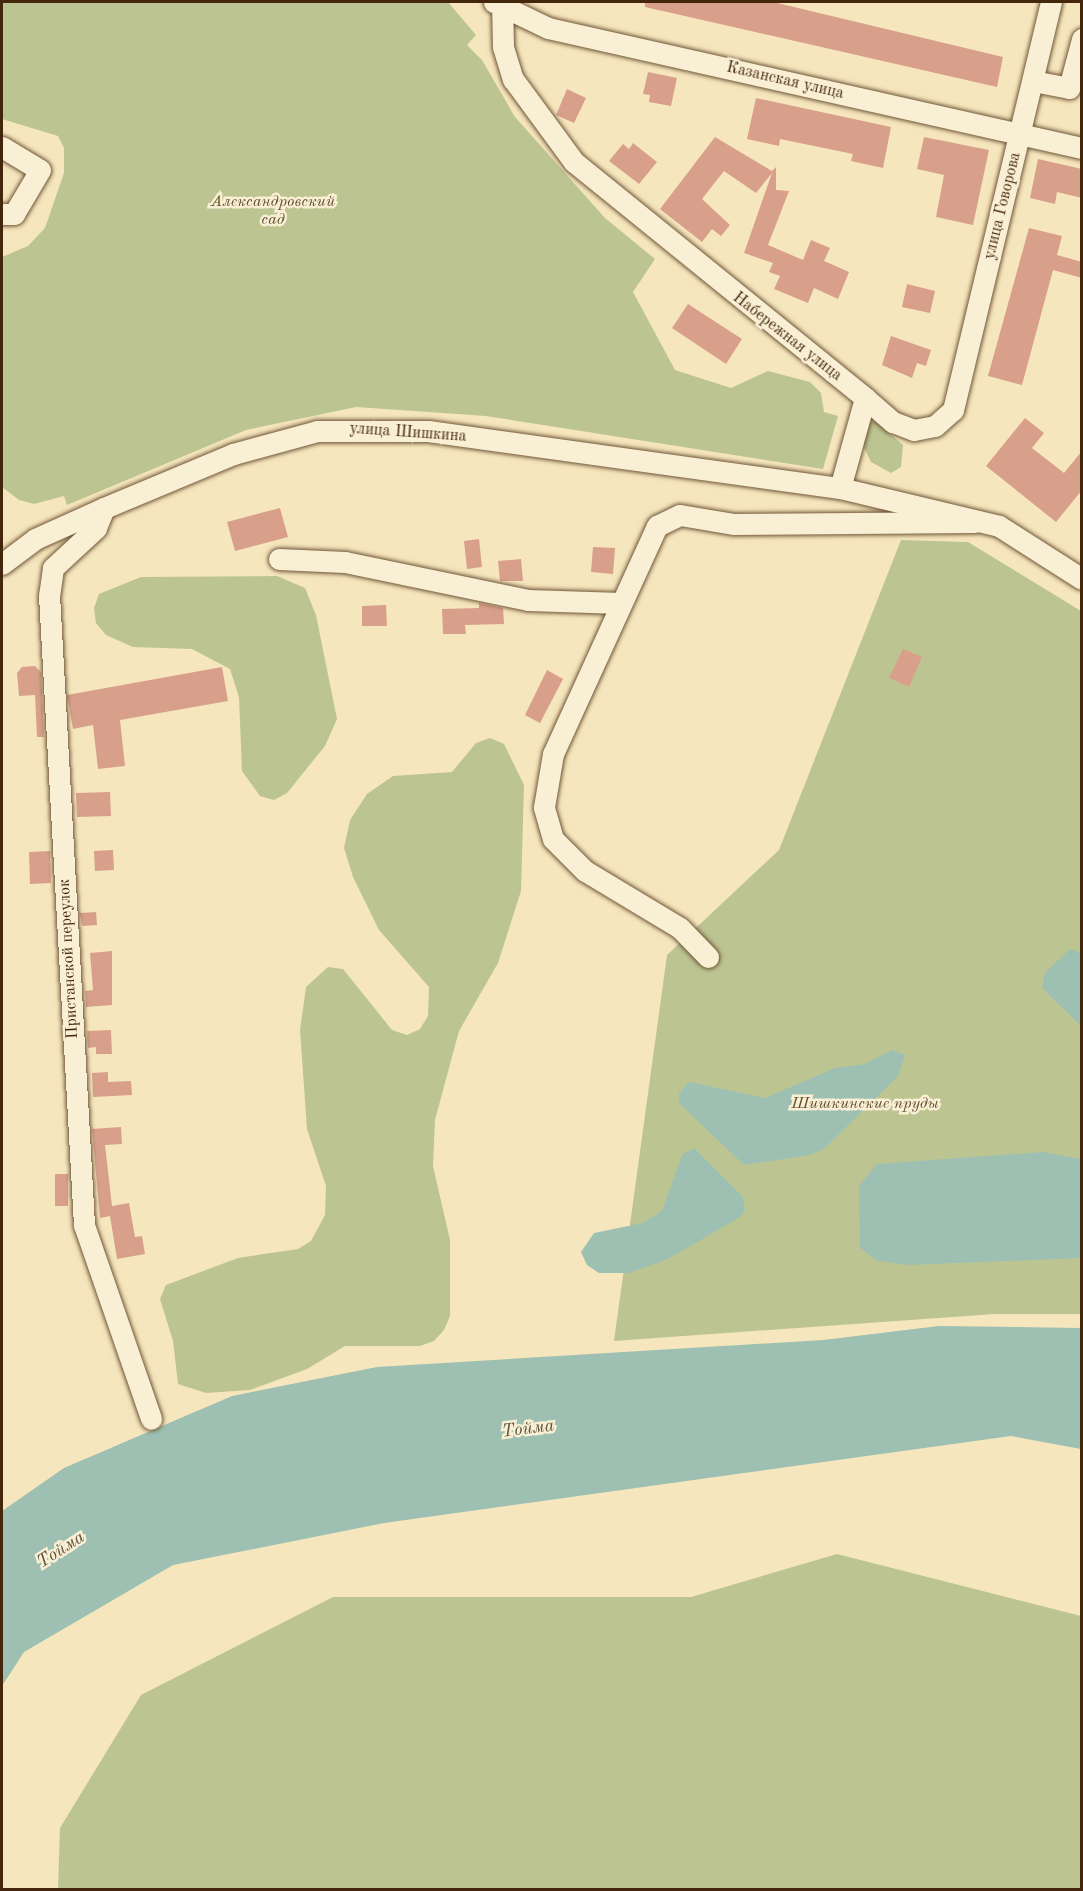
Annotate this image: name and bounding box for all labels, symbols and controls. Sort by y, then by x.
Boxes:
street label: Казанская улица [724,58,846,104]
street label: улица Говорова [980,150,1026,262]
park label: Александровский сад [211,192,335,230]
street label: Набережная улица [729,288,845,386]
street label: улица Шишкина [349,419,467,447]
street label: Пристанской переулок [55,879,83,1039]
park label: Шишкинские пруды [791,1094,939,1114]
water label: Тойма [501,1415,555,1443]
water label: Тойма [33,1527,89,1573]

